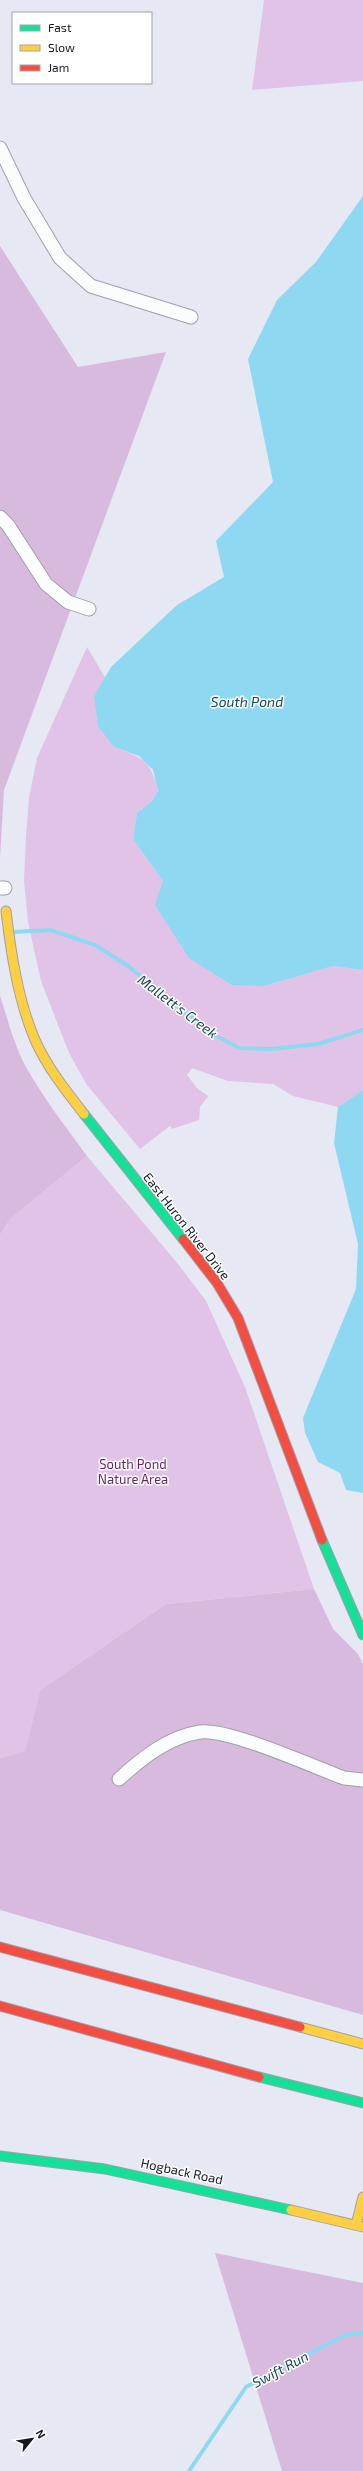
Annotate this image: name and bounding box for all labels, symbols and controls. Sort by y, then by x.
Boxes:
legend [12,12,152,84]
text: Fast [48,20,72,34]
text: Slow [48,40,75,54]
text: Jam [48,60,69,74]
water label: South Pond [211,693,283,710]
water label: Mallett's Creek [135,971,221,1041]
street label: East Huron River Drive [140,1169,234,1283]
park label: South Pond Nature Area [98,1456,168,1487]
street label: Hogback Road [139,2154,225,2188]
water label: Swift Run [249,2347,311,2391]
north arrow [12,2419,52,2459]
text: N [33,2427,49,2440]

